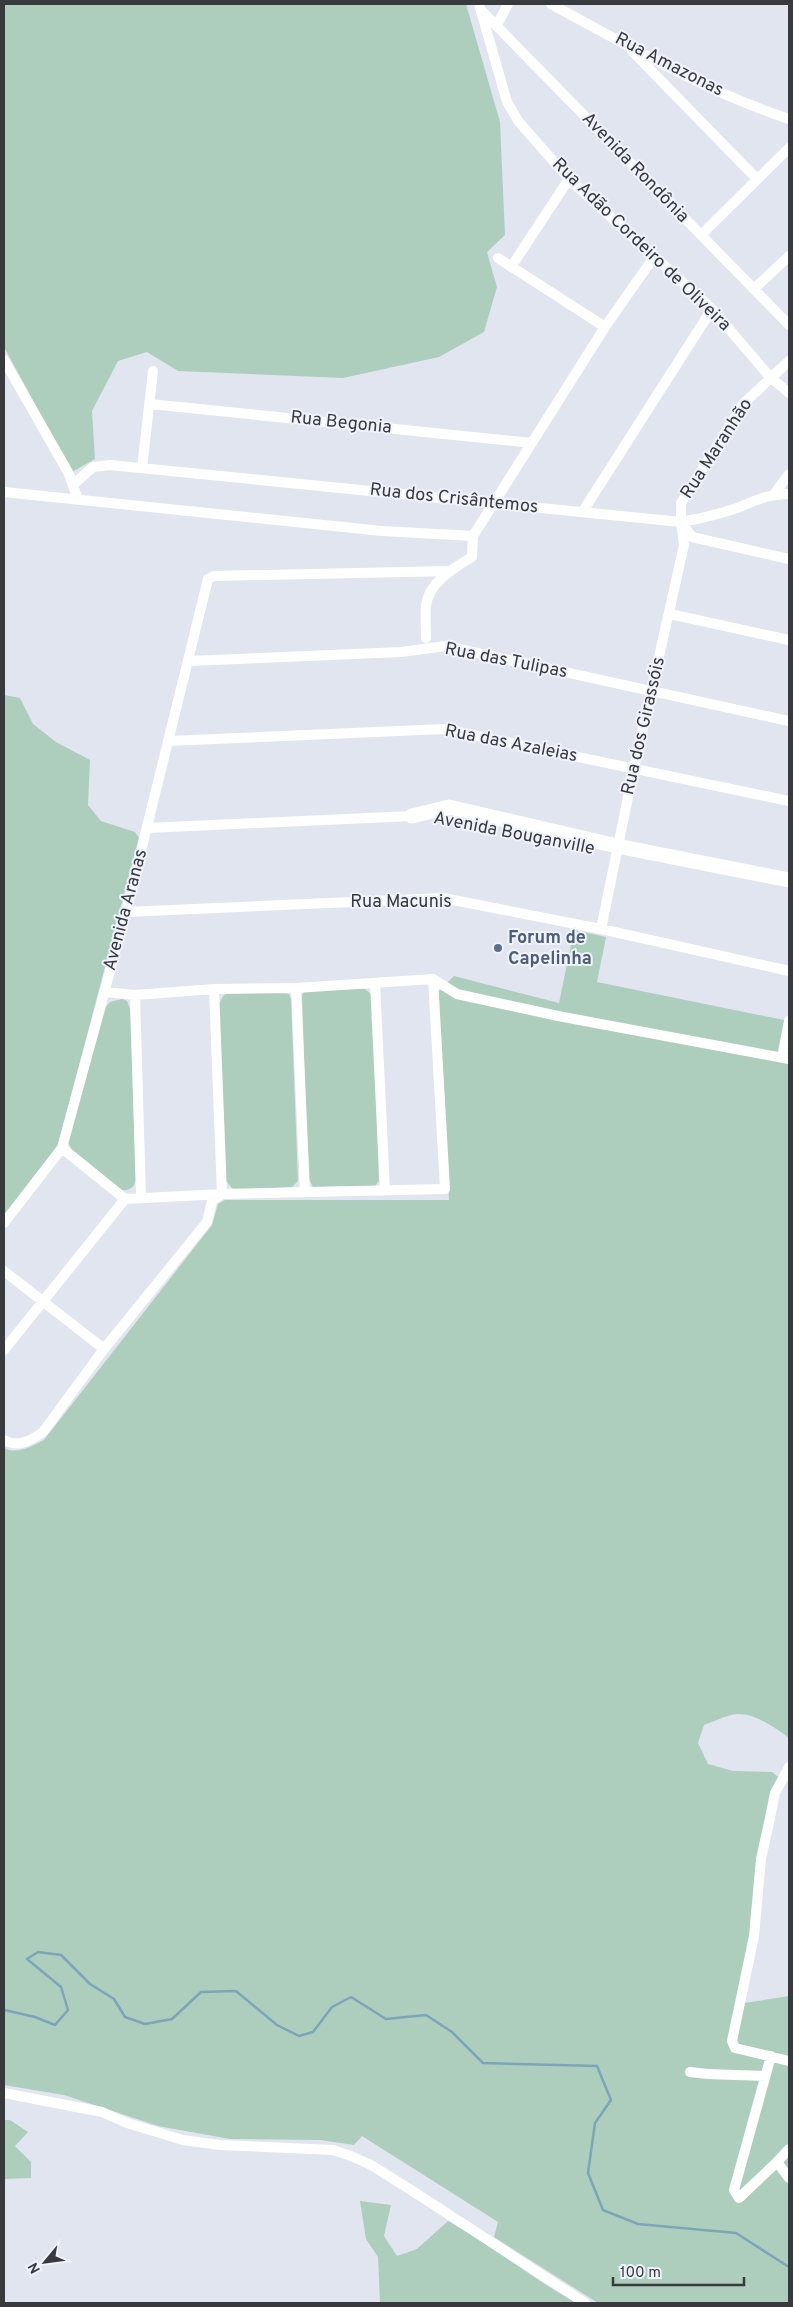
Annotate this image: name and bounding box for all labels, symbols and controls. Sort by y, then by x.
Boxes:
street label: Rua Amazonas [611,28,727,102]
street label: Avenida Rondônia [576,108,694,228]
street label: Rua Adão Cordeiro de Oliveira [547,153,735,337]
street label: Rua Maranhão [676,394,758,504]
street label: Rua Begonia [289,406,393,440]
street label: Rua dos Crisântemos [369,479,539,519]
street label: Rua das Tulipas [443,638,569,684]
street label: Rua dos Girassóis [617,655,671,797]
street label: Rua das Azaleias [443,720,579,768]
street label: Avenida Bouganville [431,807,597,861]
street label: Avenida Aranas [99,847,153,973]
street label: Rua Macunis [350,891,452,914]
place label: Forum de Capelinha [508,927,592,971]
marker: Forum de Capelinha [492,942,504,954]
north arrow [20,2237,70,2287]
scale bar [613,2254,744,2286]
text: N [25,2259,45,2276]
text: 100 m [620,2264,661,2283]

